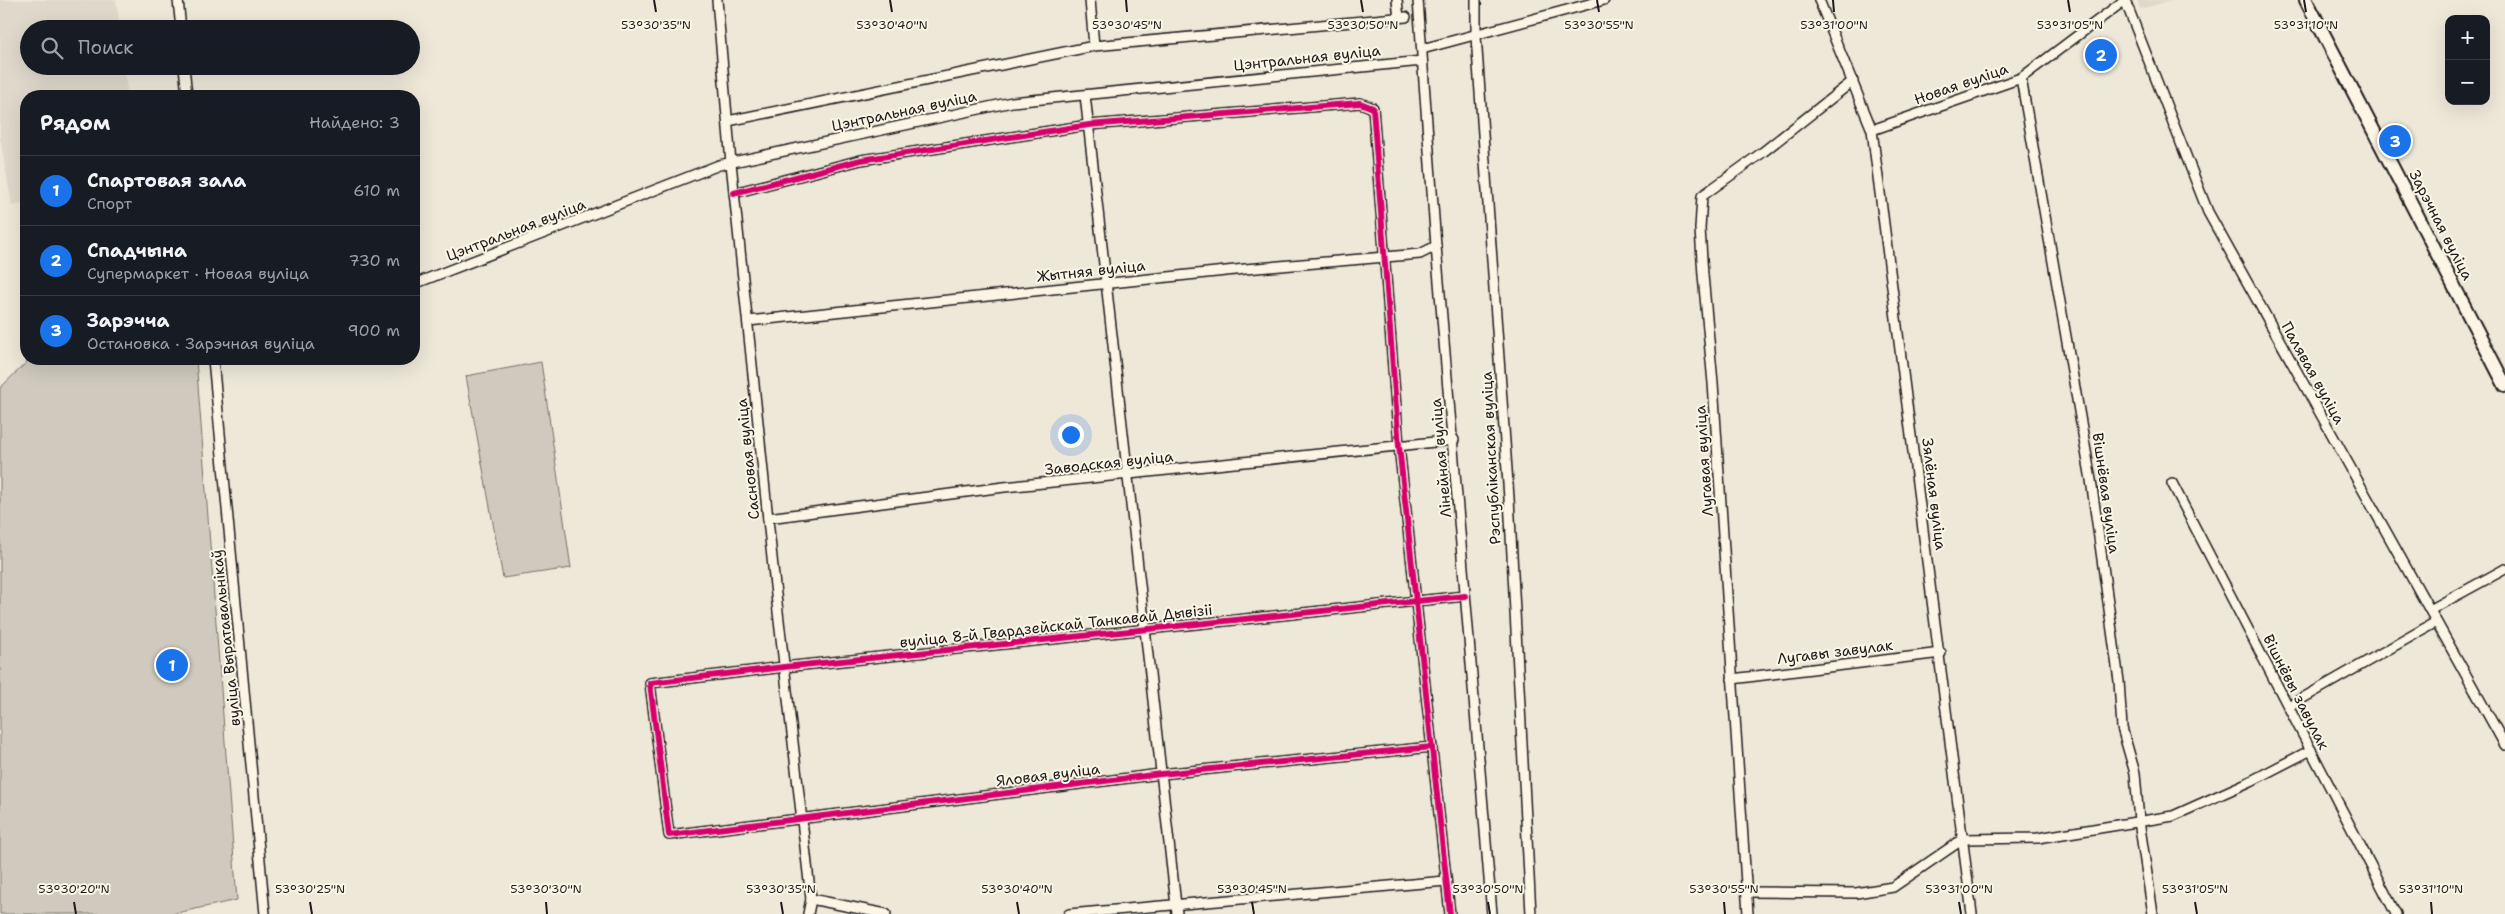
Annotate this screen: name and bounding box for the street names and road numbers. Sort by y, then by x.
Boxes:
street label: Цэнтральная вуліца [1232,40,1382,76]
street label: Новая вуліца [1911,58,2011,109]
street label: Цэнтральная вуліца [830,86,979,136]
street label: Зарэчная вуліца [2405,166,2478,284]
street label: Цэнтральная вуліца [443,194,589,266]
street label: Жытняя вуліца [1036,255,1147,287]
street label: Палявая вуліца [2277,318,2350,428]
street label: Рэспубліканская вуліца [1476,370,1506,545]
street label: Сасновая вуліца [732,397,764,521]
street label: Лінейная вуліца [1426,397,1456,519]
street label: Лугавая вуліца [1690,404,1718,517]
street label: Вішнёвая вуліца [2088,431,2124,555]
street label: Зялёная вуліца [1917,437,1951,552]
street label: Заводская вуліца [1044,446,1175,480]
street label: вуліца Выратавальнікаў [207,549,245,727]
street label: вуліца 8-й Гвардзейскай Танкавай Дывізіі [899,600,1213,652]
street label: Вішнёвы завулак [2258,631,2334,753]
street label: Лугавы завулак [1776,635,1894,669]
street label: Яловая вуліца [995,759,1102,791]

